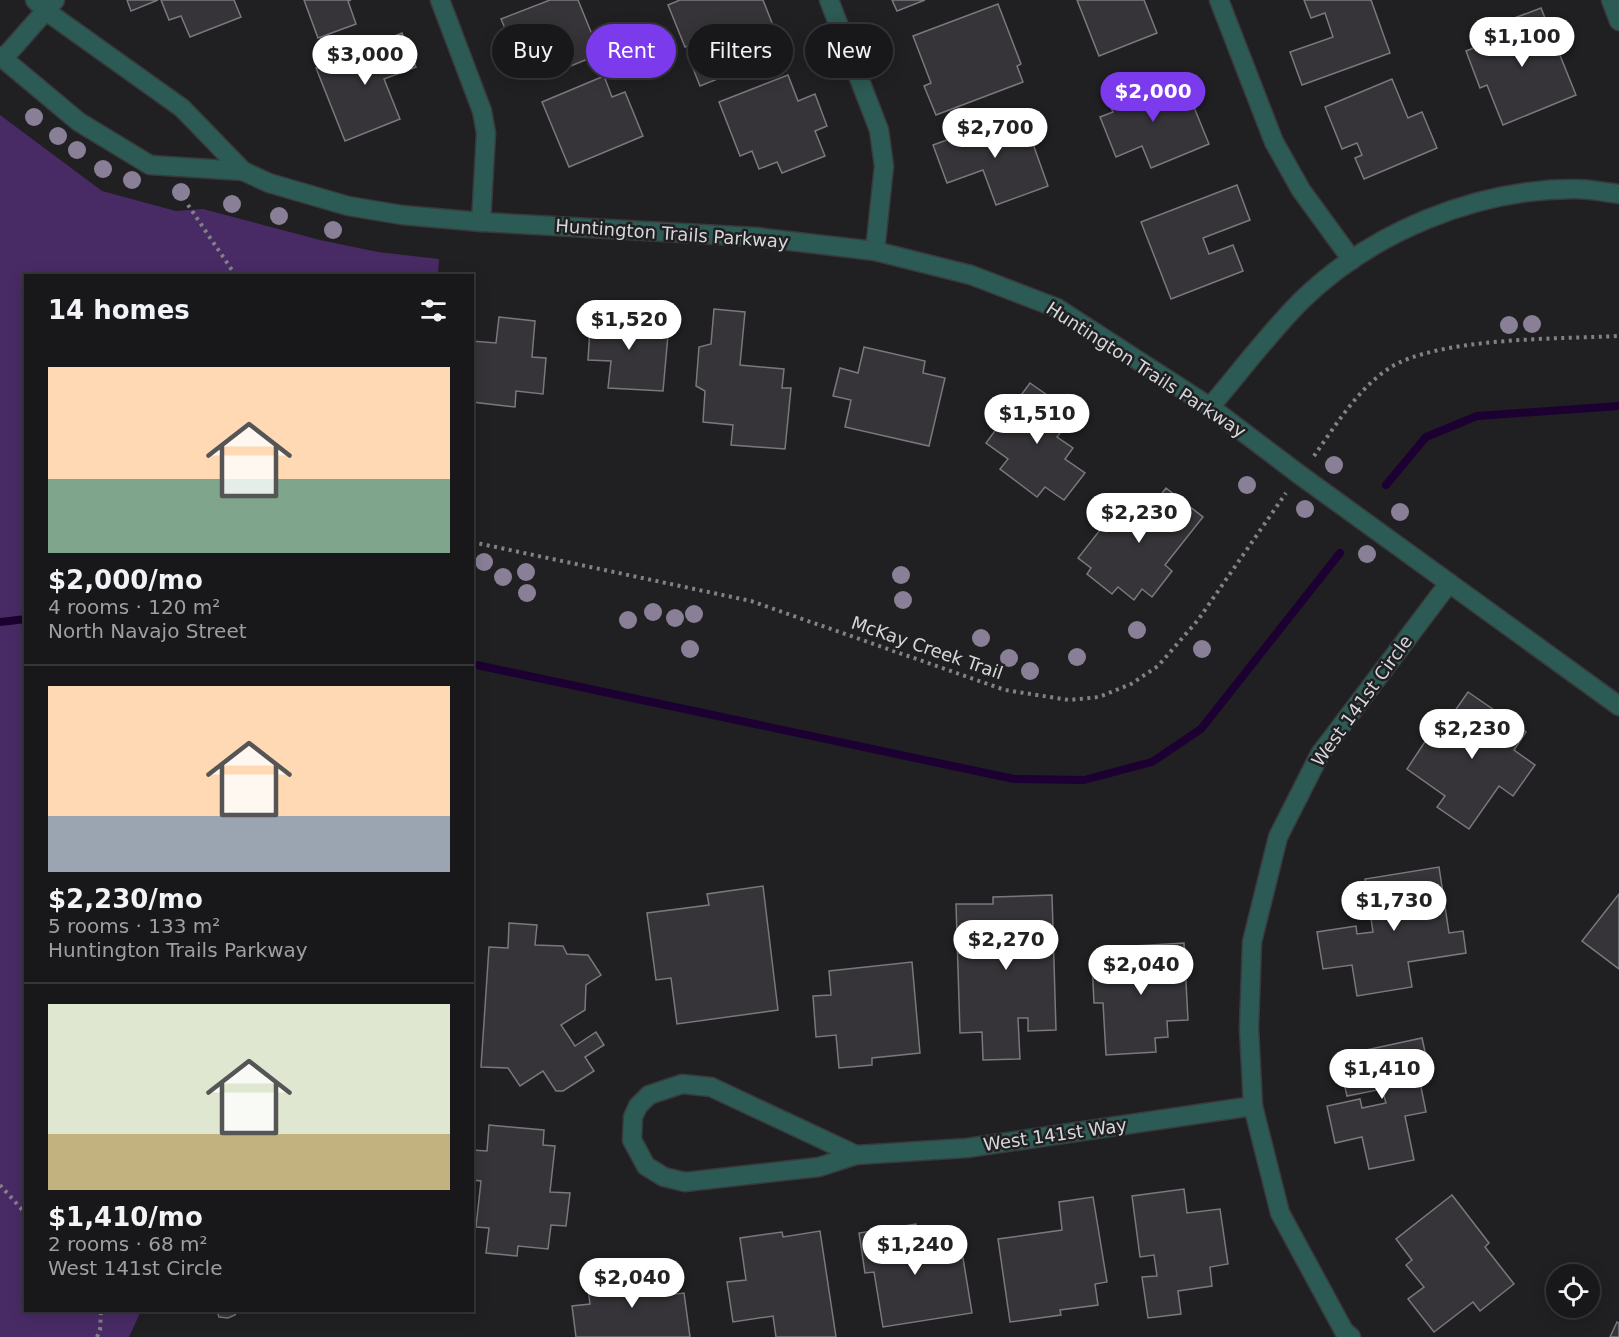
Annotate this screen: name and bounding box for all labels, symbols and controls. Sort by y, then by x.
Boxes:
pin: $1,100 [1473,17,1571,68]
chip: Buy [492,24,574,78]
chip: Rent [586,24,676,78]
chip: Filters [688,24,793,78]
chip: New [805,24,893,78]
text: $1,100 [1483,24,1561,48]
pin: $3,000 [316,35,414,86]
text: $3,000 [326,42,404,66]
pin: $2,000 [1104,72,1202,123]
text: $2,000 [1114,79,1192,103]
pin: $2,700 [946,108,1044,159]
text: $2,700 [956,115,1034,139]
street label: Huntington Trails Parkway [555,215,790,252]
icon: filters [417,294,450,327]
text: 14 homes [48,295,190,325]
street label: Huntington Trails Parkway [1043,297,1250,442]
pin: $1,520 [580,300,678,351]
text: $1,520 [590,307,668,331]
pin: $1,510 [988,394,1086,445]
text: $1,510 [998,401,1076,425]
icon: home [195,406,303,514]
pin: $2,230 [1090,493,1188,544]
text: $2,230 [1100,500,1178,524]
text: $2,000/mo [48,565,203,595]
text: 4 rooms · 120 m² [48,595,220,619]
street label: McKay Creek Trail [849,612,1006,683]
text: North Navajo Street [48,619,247,643]
street label: West 141st Circle [1307,631,1416,770]
pin: $2,230 [1423,709,1521,760]
text: $2,230 [1433,716,1511,740]
icon: home [195,725,303,833]
pin: $1,730 [1345,881,1443,932]
text: $2,230/mo [48,884,203,914]
text: $1,730 [1355,888,1433,912]
text: 5 rooms · 133 m² [48,914,220,938]
pin: $2,270 [957,920,1055,971]
text: $2,270 [967,927,1045,951]
text: Huntington Trails Parkway [48,938,308,962]
pin: $2,040 [1092,945,1190,996]
text: $2,040 [1102,952,1180,976]
icon: home [195,1043,303,1151]
pin: $1,410 [1333,1049,1431,1100]
text: $1,410 [1343,1056,1421,1080]
street label: West 141st Way [982,1114,1128,1155]
text: $1,410/mo [48,1202,203,1232]
pin: $1,240 [866,1225,964,1276]
text: 2 rooms · 68 m² [48,1232,208,1256]
text: $1,240 [876,1232,954,1256]
text: West 141st Circle [48,1256,222,1280]
pin: $2,040 [583,1258,681,1309]
map controls [1546,1264,1600,1318]
button: locate [1546,1264,1600,1318]
text: $2,040 [593,1265,671,1289]

